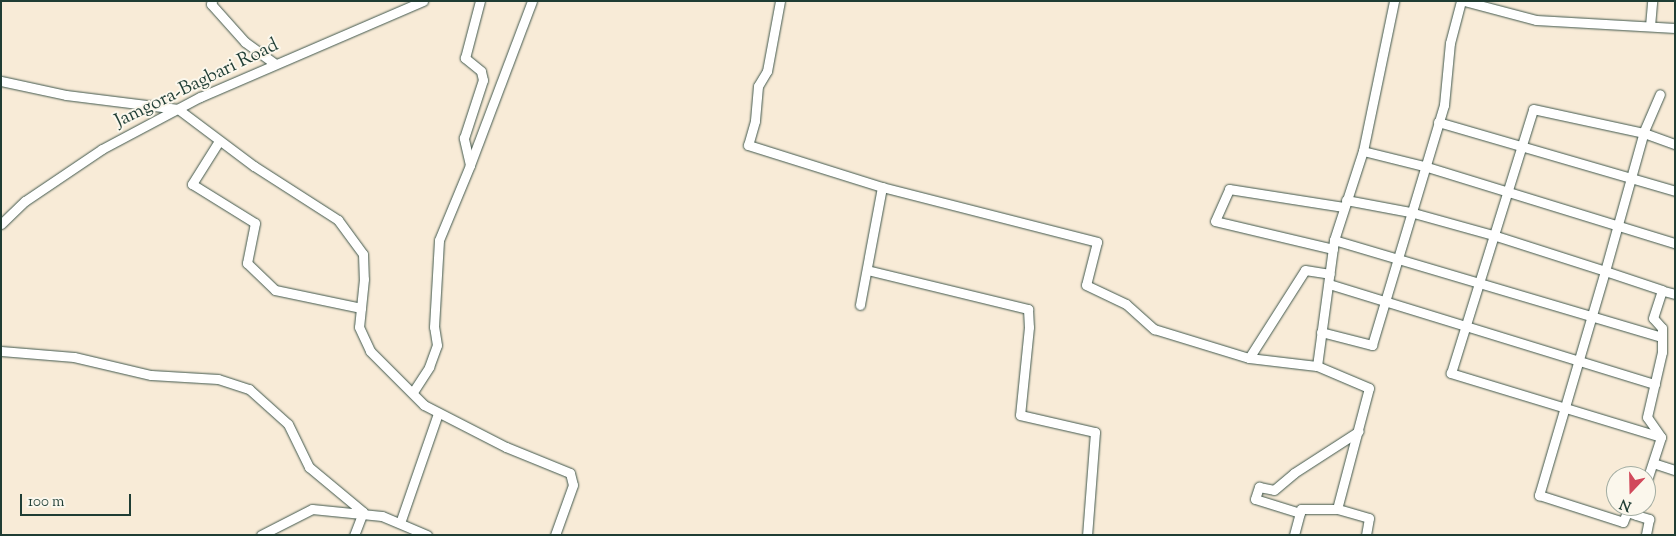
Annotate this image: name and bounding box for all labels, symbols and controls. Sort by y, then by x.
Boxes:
street label: Jamgora-Bagbari Road [111,34,283,134]
north arrow [1606,466,1656,516]
scale bar [22,484,134,516]
text: 100 m [28,492,64,513]
text: N [1617,493,1635,515]

